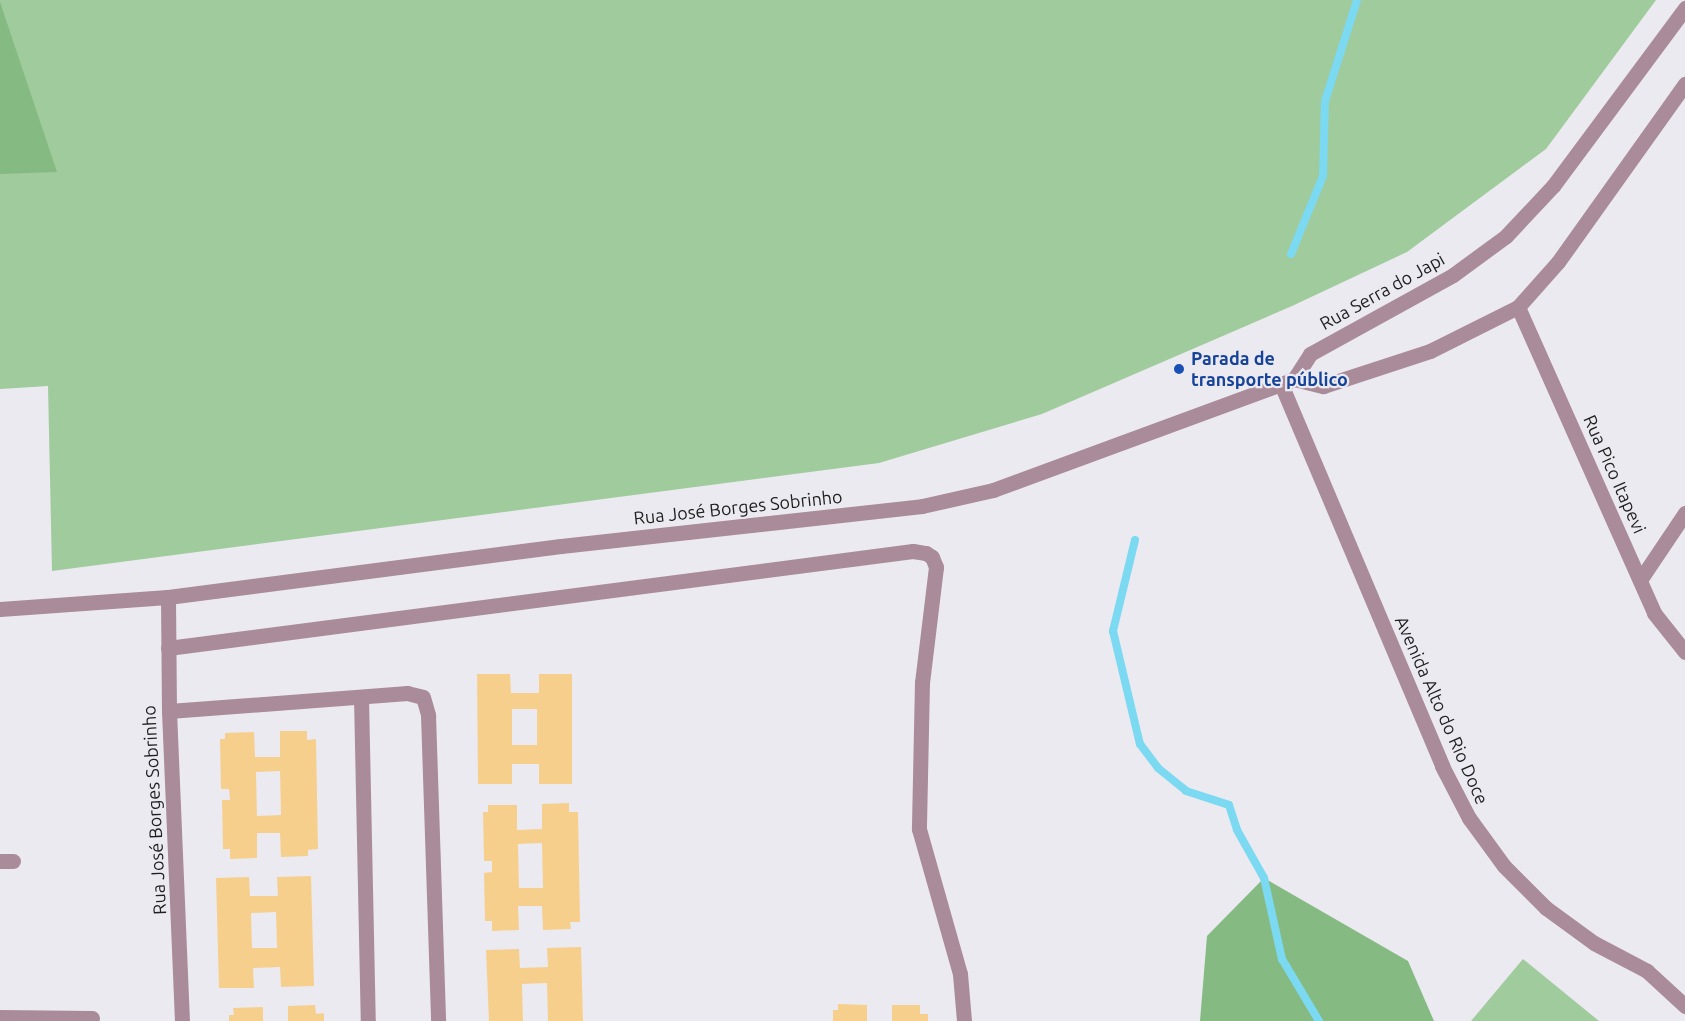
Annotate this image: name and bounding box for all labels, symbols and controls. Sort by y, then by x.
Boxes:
street label: Rua Serra do Japi [1316,248,1448,334]
place label: Parada de transporte público [1191,348,1348,391]
marker: Parada de transporte público [1172,362,1186,376]
street label: Rua Pico Itapevi [1579,411,1651,537]
street label: Rua José Borges Sobrinho [633,485,843,529]
street label: Avenida Alto do Rio Doce [1391,613,1493,807]
street label: Rua José Borges Sobrinho [138,705,170,915]

